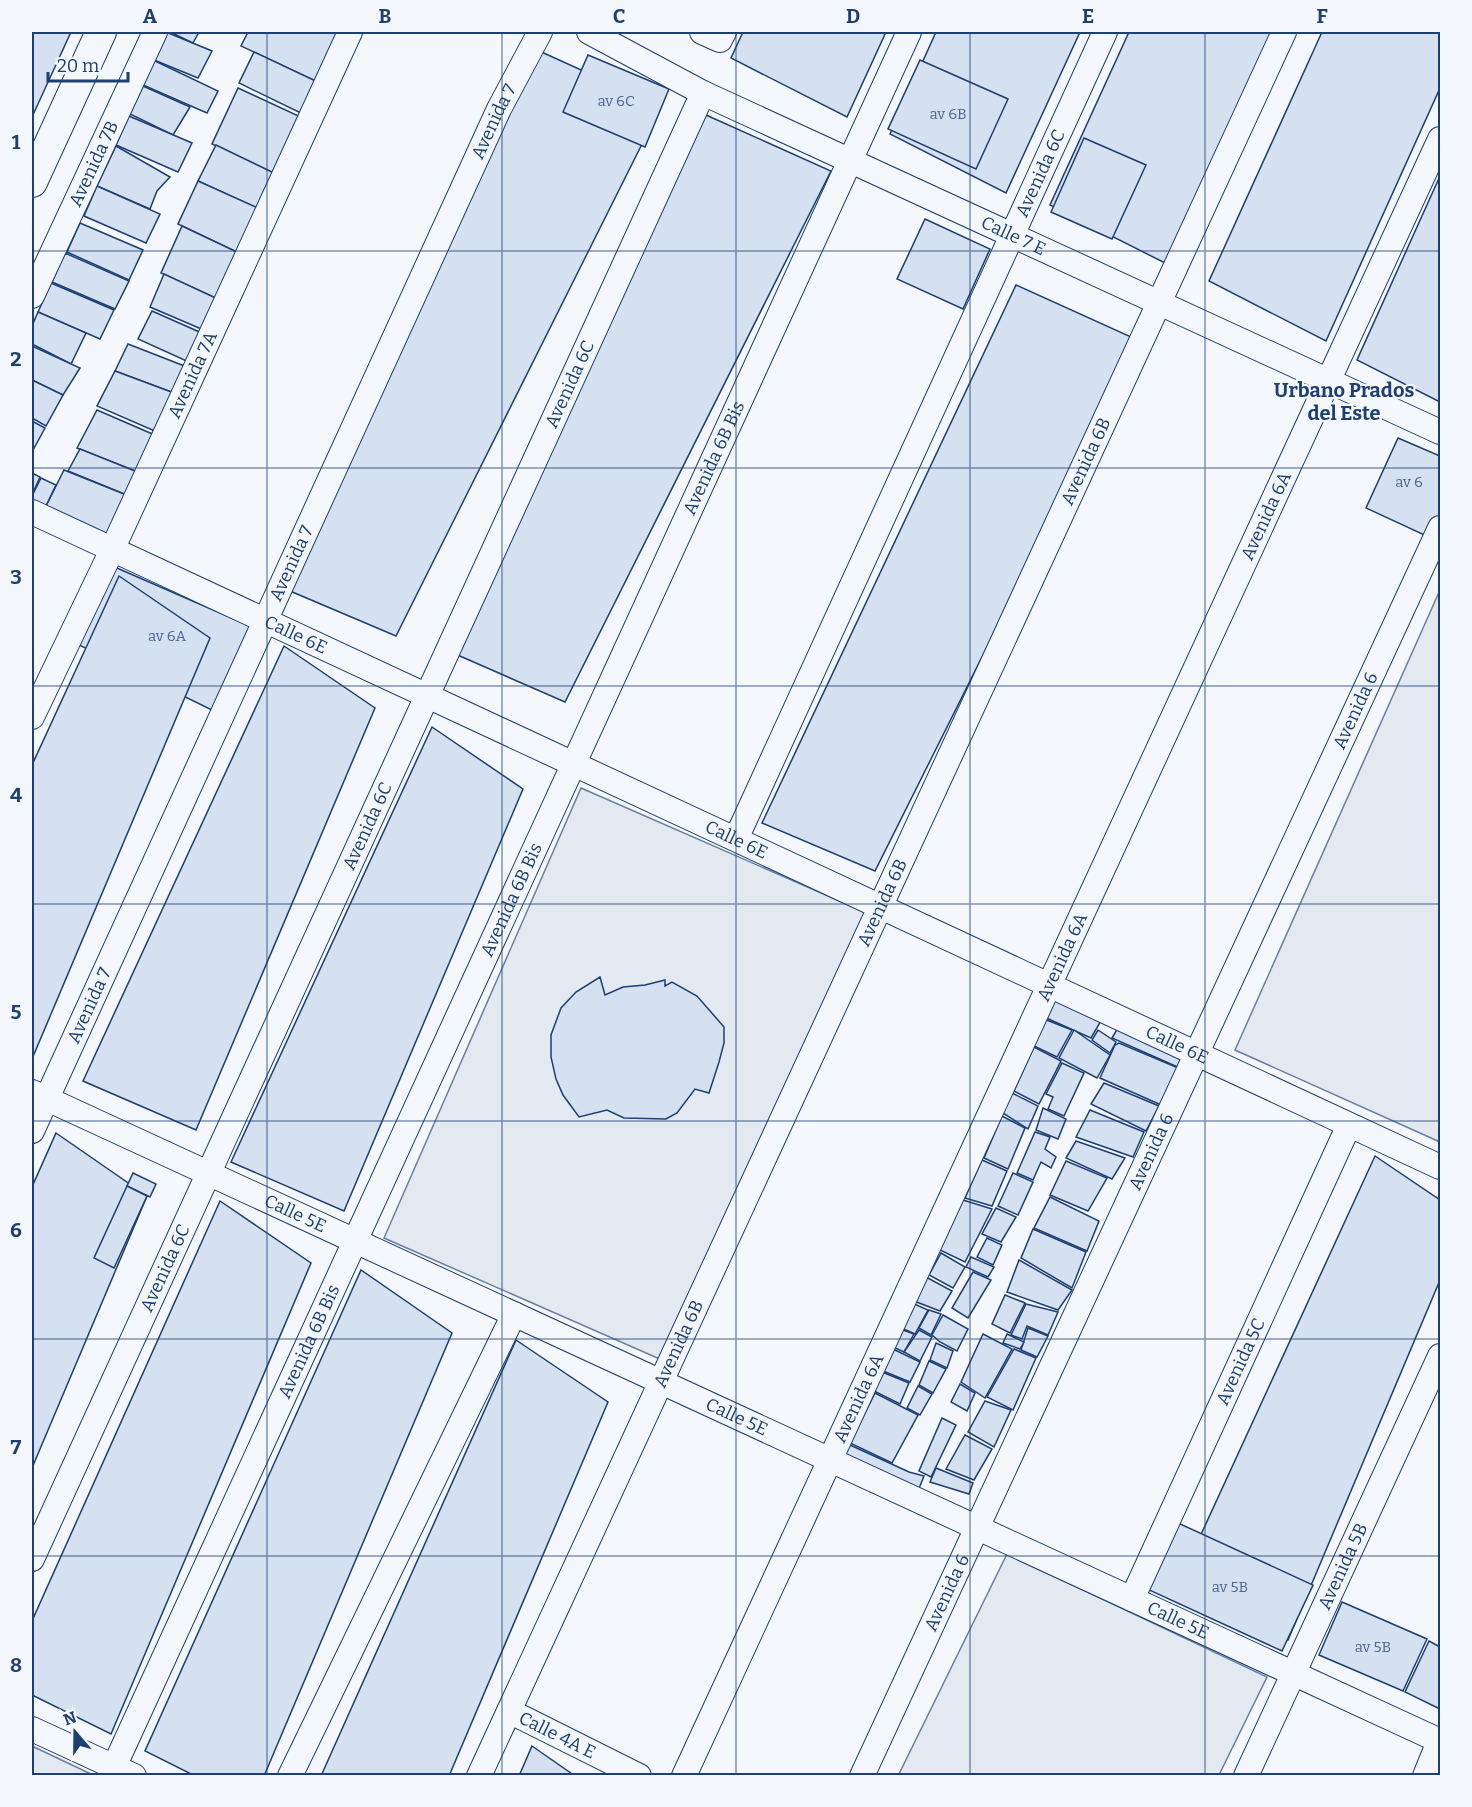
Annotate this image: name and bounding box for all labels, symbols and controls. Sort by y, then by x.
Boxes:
text: A [143,4,158,28]
text: B [379,4,392,28]
text: C [613,4,625,28]
text: D [846,4,860,28]
text: E [1082,4,1094,28]
text: F [1316,4,1328,28]
scale bar [48,45,128,83]
text: 20 m [57,55,99,77]
street label: Avenida 7 [467,80,521,163]
house number: av 6C [597,92,635,110]
house number: av 6B [929,105,967,123]
street label: Avenida 7B [64,117,123,210]
street label: Avenida 6C [1011,126,1070,221]
text: 1 [12,130,21,154]
street label: Calle 7 E [978,211,1049,260]
street label: Avenida 7A [163,328,222,422]
street label: Avenida 6C [540,337,599,431]
text: 2 [10,347,22,371]
district label: Urbano Prados del Este [1274,378,1414,425]
street label: Avenida 6B Bis [678,398,749,518]
street label: Avenida 6B [1056,414,1115,508]
street label: Avenida 6A [1236,468,1296,564]
house number: av 6 [1395,473,1423,491]
street label: Avenida 7 [265,522,318,605]
text: 3 [10,565,22,589]
street label: Calle 6E [261,611,331,659]
house number: av 6A [148,627,186,645]
street label: Avenida 6 [1328,669,1383,753]
street label: Avenida 6C [338,779,397,873]
text: 4 [10,783,22,807]
street label: Calle 6E [702,816,771,864]
street label: Avenida 6B Bis [476,839,547,960]
street label: Avenida 6B [853,855,912,950]
street label: Avenida 6A [1032,909,1092,1005]
street label: Avenida 7 [63,964,116,1047]
text: 5 [11,1000,22,1024]
street label: Calle 6E [1142,1021,1212,1069]
street label: Avenida 6 [1124,1110,1178,1194]
street label: Calle 5E [261,1190,330,1237]
text: 6 [10,1218,22,1242]
street label: Avenida 6C [136,1221,195,1315]
street label: Avenida 6B Bis [273,1281,344,1402]
street label: Avenida 6B [649,1297,708,1391]
street label: Avenida 5C [1211,1315,1270,1408]
street label: Avenida 6A [829,1350,888,1446]
street label: Calle 5E [702,1393,771,1441]
text: 7 [11,1435,22,1459]
street label: Avenida 5B [1313,1520,1372,1613]
street label: Avenida 6 [920,1551,974,1635]
house number: av 5B [1212,1578,1248,1596]
street label: Calle 5E [1144,1597,1213,1644]
house number: av 5B [1355,1638,1391,1656]
text: 8 [10,1653,22,1677]
north arrow [45,1702,105,1762]
text: N [61,1707,79,1729]
street label: Calle 4A E [515,1707,599,1764]

